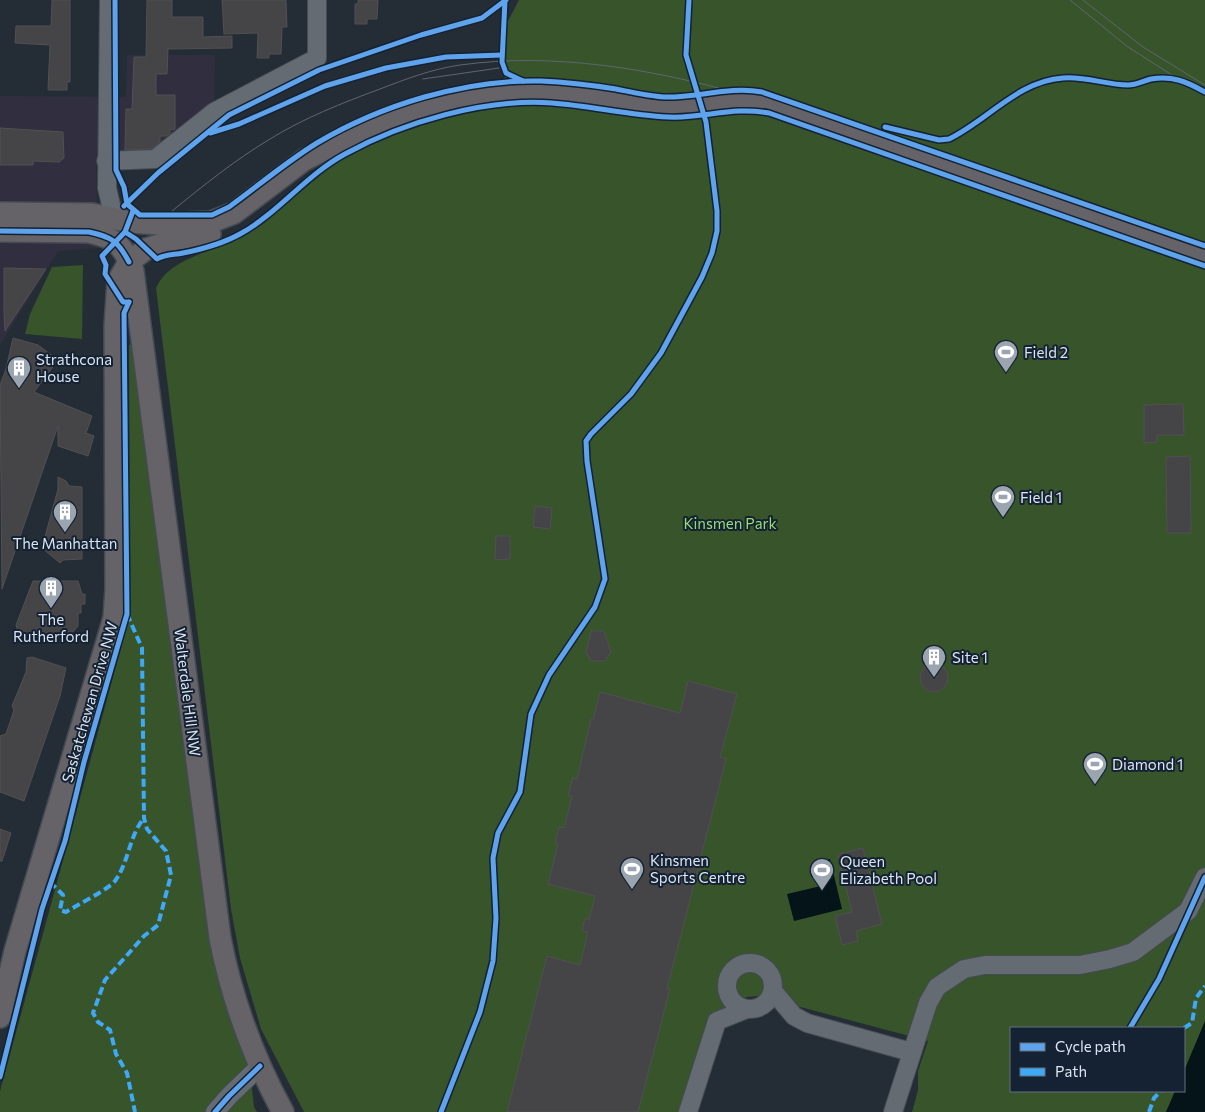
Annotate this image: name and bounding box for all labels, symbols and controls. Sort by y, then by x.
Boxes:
sports icon: Field 2 [993,339,1019,373]
place label: Field 2 [1024,343,1068,361]
place label: Strathcona House [36,350,112,385]
building icon: Strathcona House [6,355,32,389]
sports icon: Field 1 [990,484,1016,518]
place label: Field 1 [1020,488,1062,506]
building icon: The Manhattan [52,499,78,533]
park label: Kinsmen Park [683,514,777,532]
place label: The Manhattan [13,534,117,552]
building icon: The Rutherford [38,575,64,609]
place label: The Rutherford [13,610,89,645]
street label: Saskatchewan Drive NW [57,620,121,784]
street label: Walterdale Hill NW [171,627,205,757]
building icon: Site 1 [921,644,947,678]
place label: Site 1 [952,648,988,666]
sports icon: Diamond 1 [1082,751,1108,785]
place label: Diamond 1 [1112,755,1183,773]
place label: Kinsmen Sports Centre [650,851,745,886]
place label: Queen Elizabeth Pool [840,852,937,887]
sports icon: Kinsmen Sports Centre [619,856,645,890]
sports icon: Queen Elizabeth Pool [809,857,835,891]
legend [1010,1027,1185,1092]
text: Cycle path [1055,1037,1126,1055]
text: Path [1055,1062,1087,1080]

